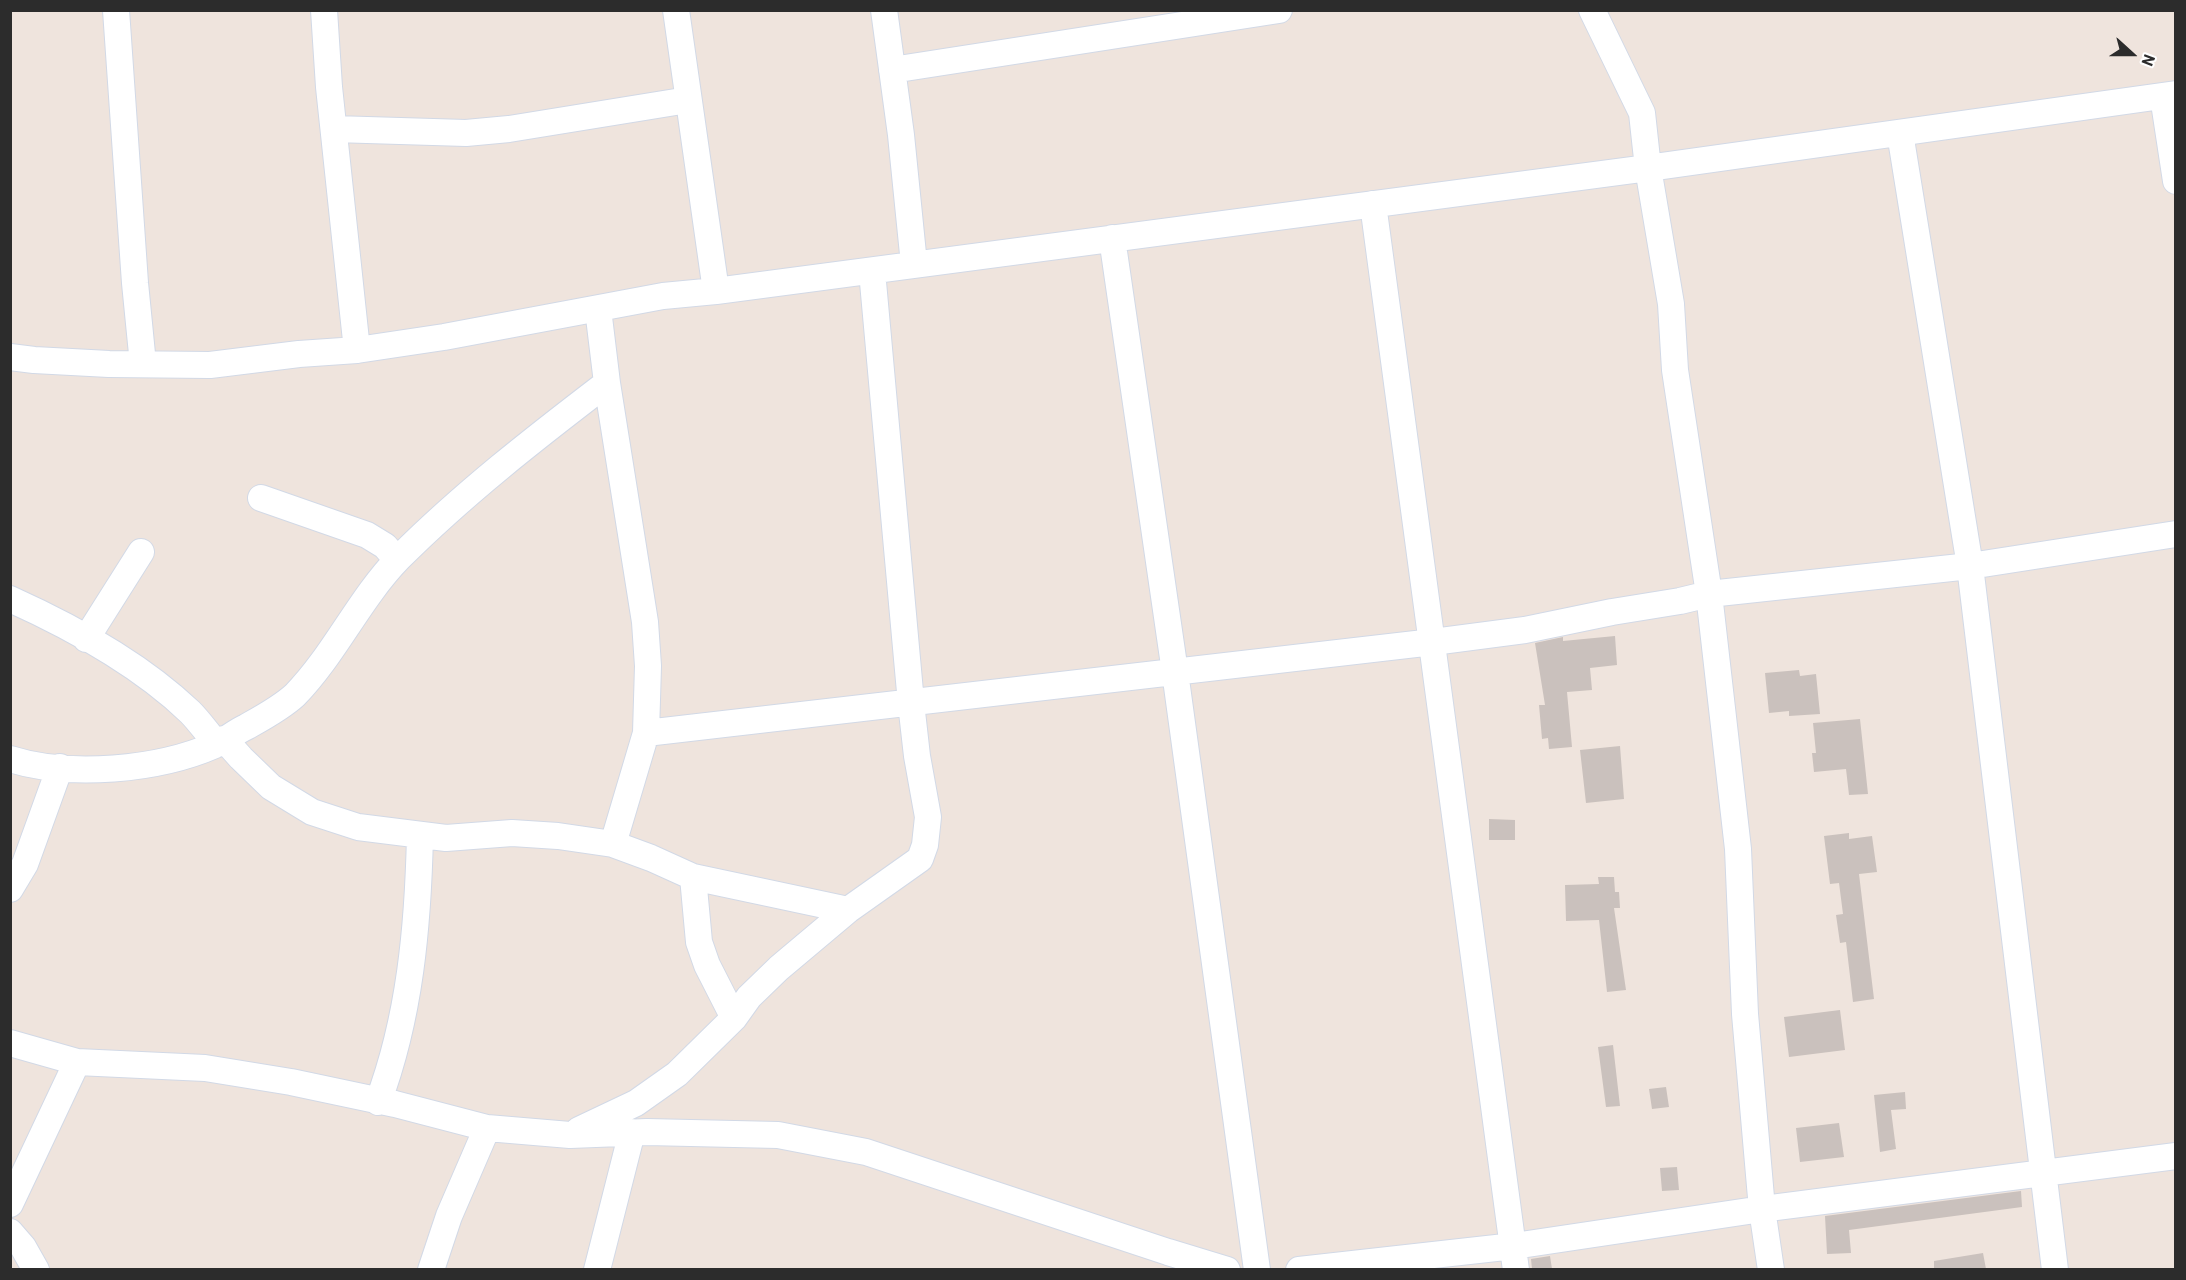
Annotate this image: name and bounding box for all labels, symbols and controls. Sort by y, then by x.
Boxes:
north arrow [2102,24,2162,84]
text: N [2138,52,2160,69]

